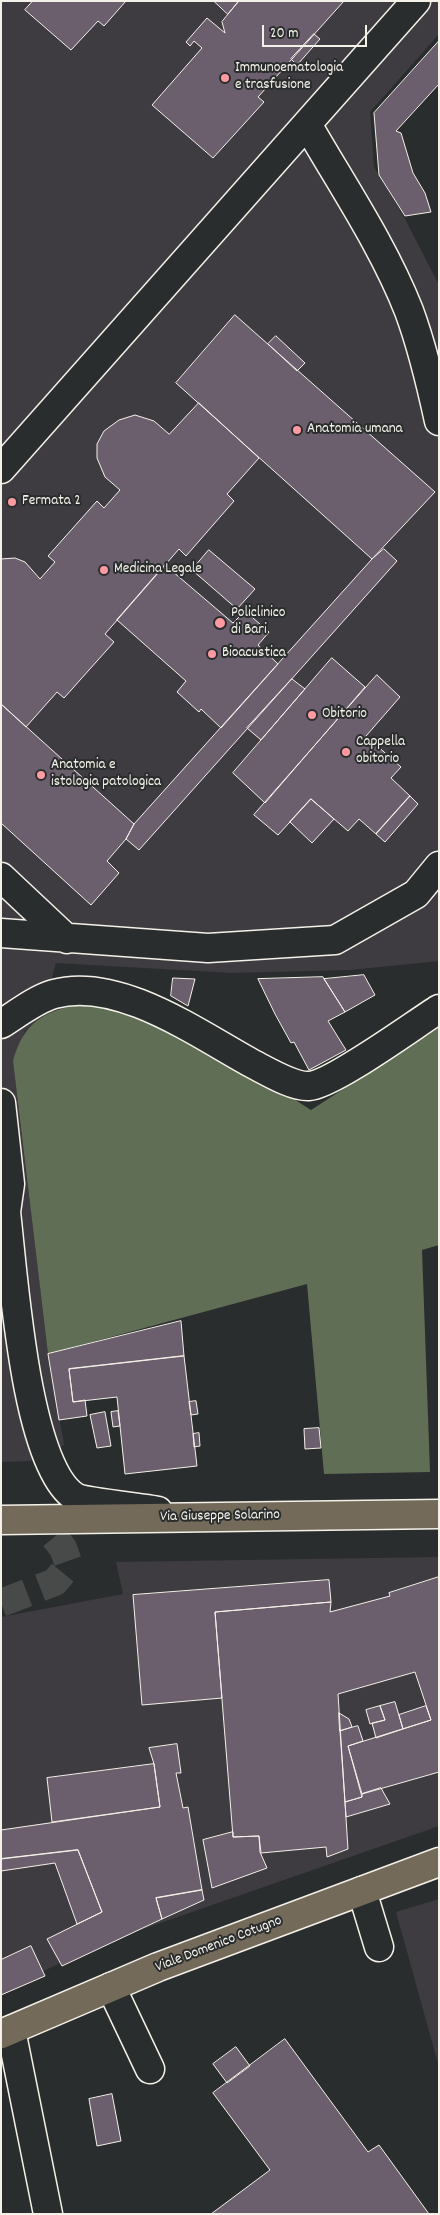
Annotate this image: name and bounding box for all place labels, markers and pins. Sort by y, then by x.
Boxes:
place label: Immunoematologia e trasfusione [235,60,343,95]
marker: Immunoematologia e trasfusione [219,72,231,84]
place label: Anatomia umana [307,421,403,439]
marker: Anatomia umana [291,424,303,436]
place label: Fermata 2 [22,493,81,511]
marker: Fermata 2 [6,496,18,508]
place label: Medicina Legale [114,561,202,579]
marker: Medicina Legale [98,564,110,576]
place label: Policlinico di Bari [231,605,286,640]
marker: Policlinico di Bari [213,616,227,630]
place label: Bioacustica [222,645,286,663]
marker: Bioacustica [206,648,218,660]
place label: Obitorio [322,706,367,724]
marker: Obitorio [306,709,318,721]
place label: Cappella obitorio [356,734,405,769]
marker: Cappella obitorio [340,746,352,758]
place label: Anatomia e istologia patologica [51,757,161,792]
marker: Anatomia e istologia patologica [35,769,47,781]

